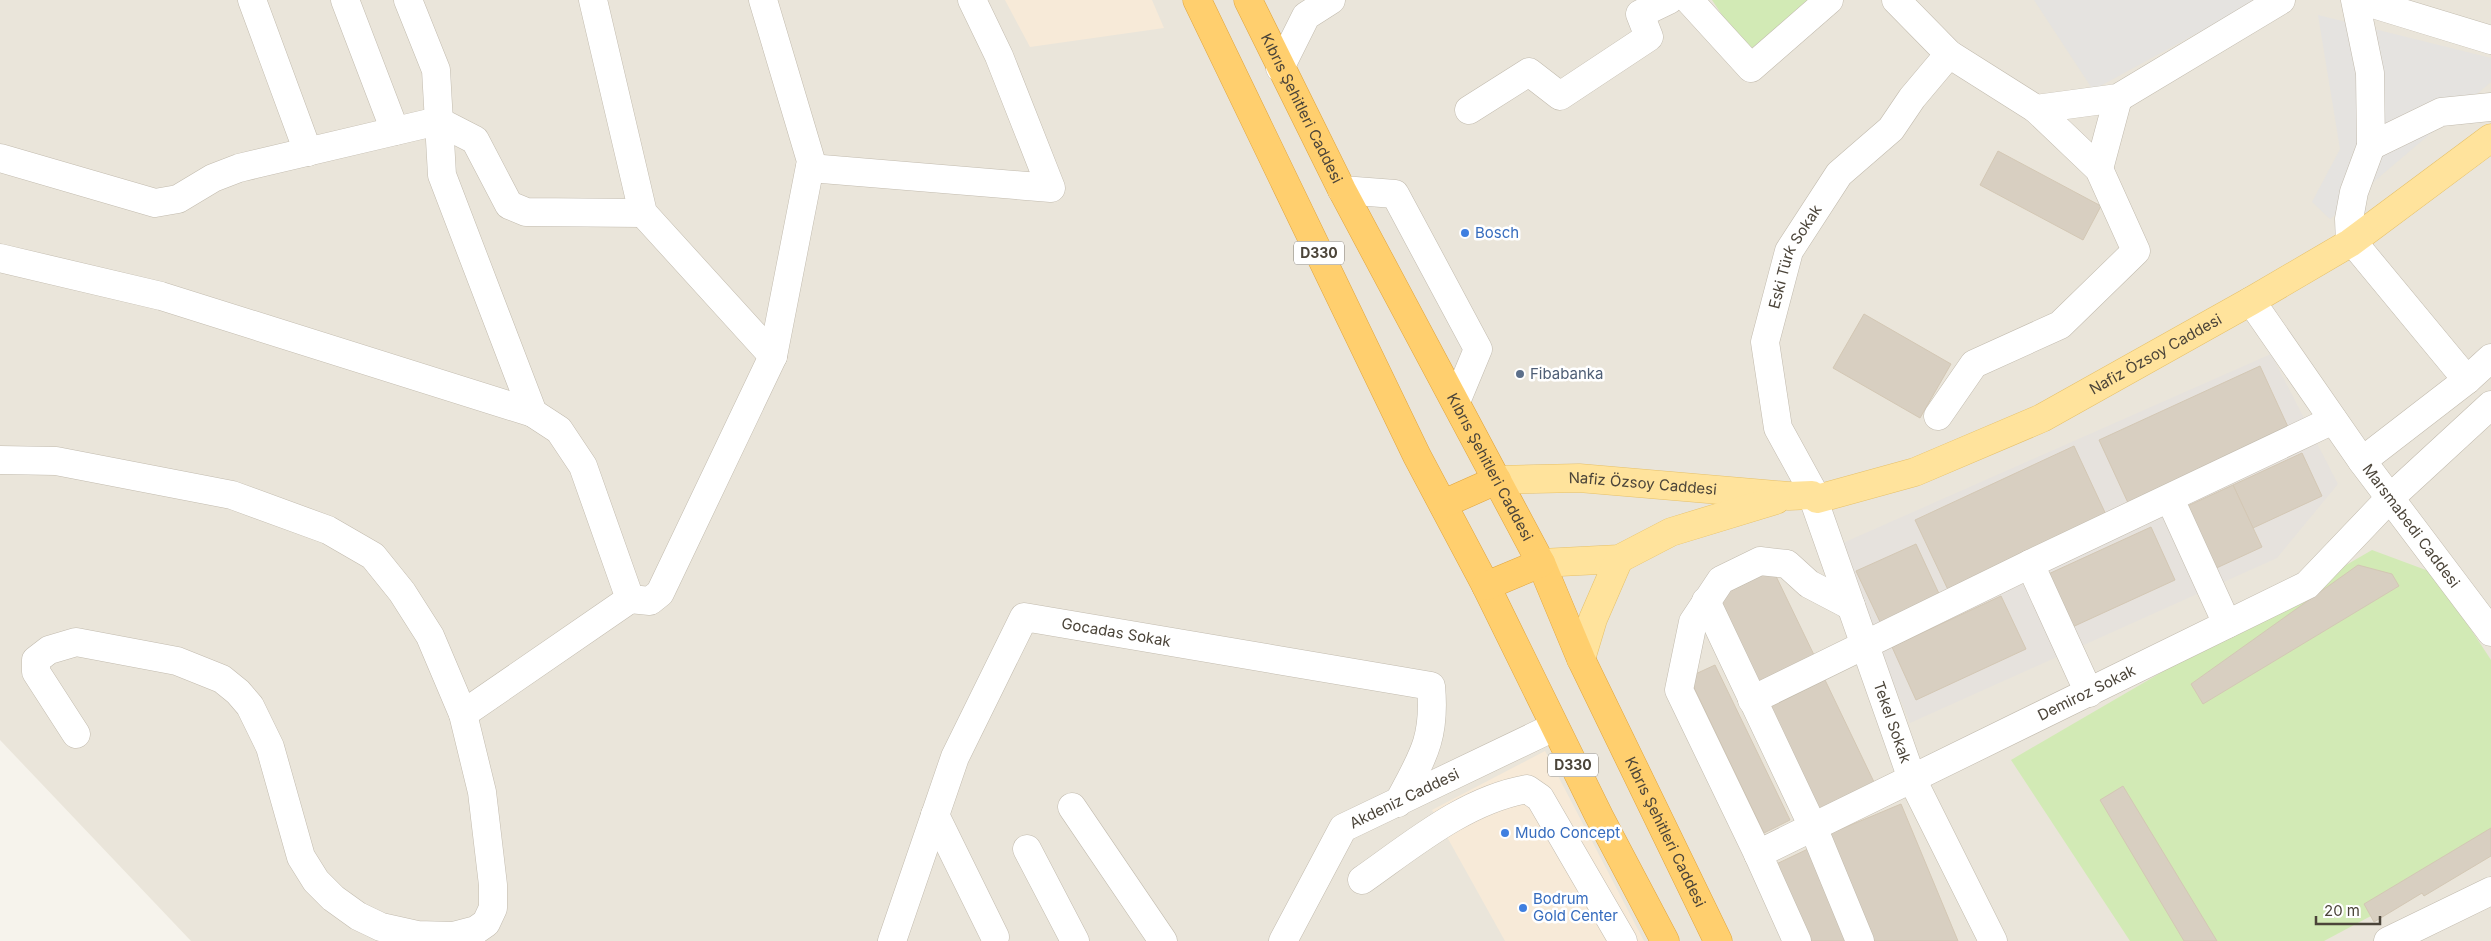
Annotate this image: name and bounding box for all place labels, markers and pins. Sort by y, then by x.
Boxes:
place label: Bosch [1475,223,1519,242]
marker: Bosch [1459,227,1471,239]
place label: Fibabanka [1530,364,1604,383]
marker: Fibabanka [1514,368,1526,380]
place label: Mudo Concept [1515,823,1620,842]
marker: Mudo Concept [1499,827,1511,839]
place label: Bodrum Gold Center [1533,889,1618,925]
marker: Bodrum Gold Center [1517,902,1529,914]

